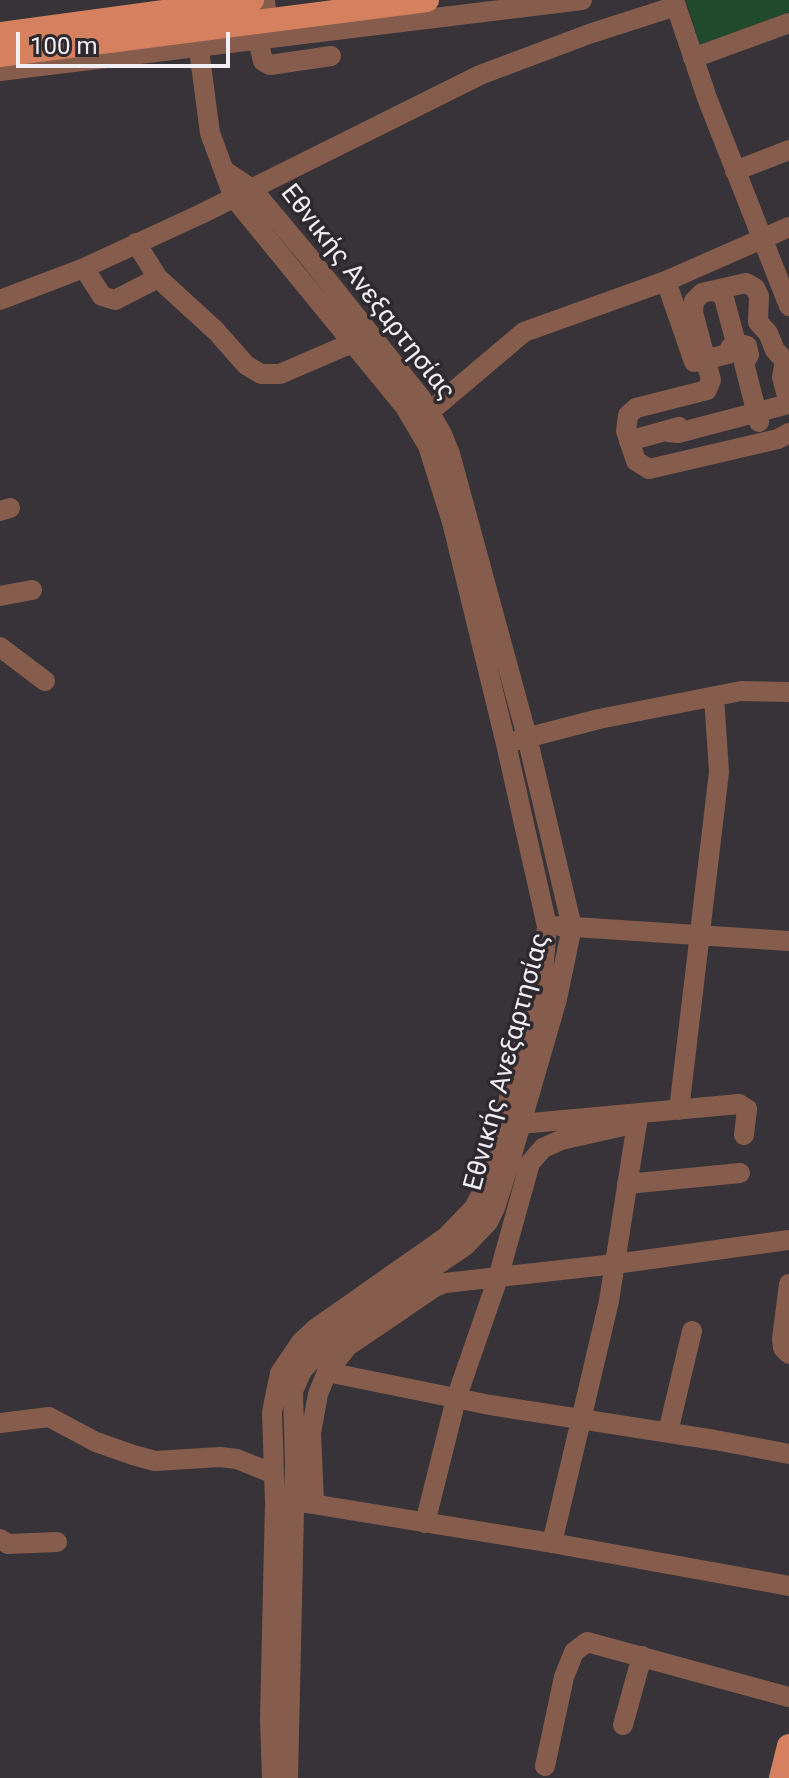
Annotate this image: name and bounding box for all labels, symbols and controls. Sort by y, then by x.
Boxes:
scale bar [20,16,234,66]
text: 100 m [30,32,97,60]
street label: Εθνικής Ανεξαρτησίας [273,179,461,407]
street label: Εθνικής Ανεξαρτησίας [459,930,557,1194]

